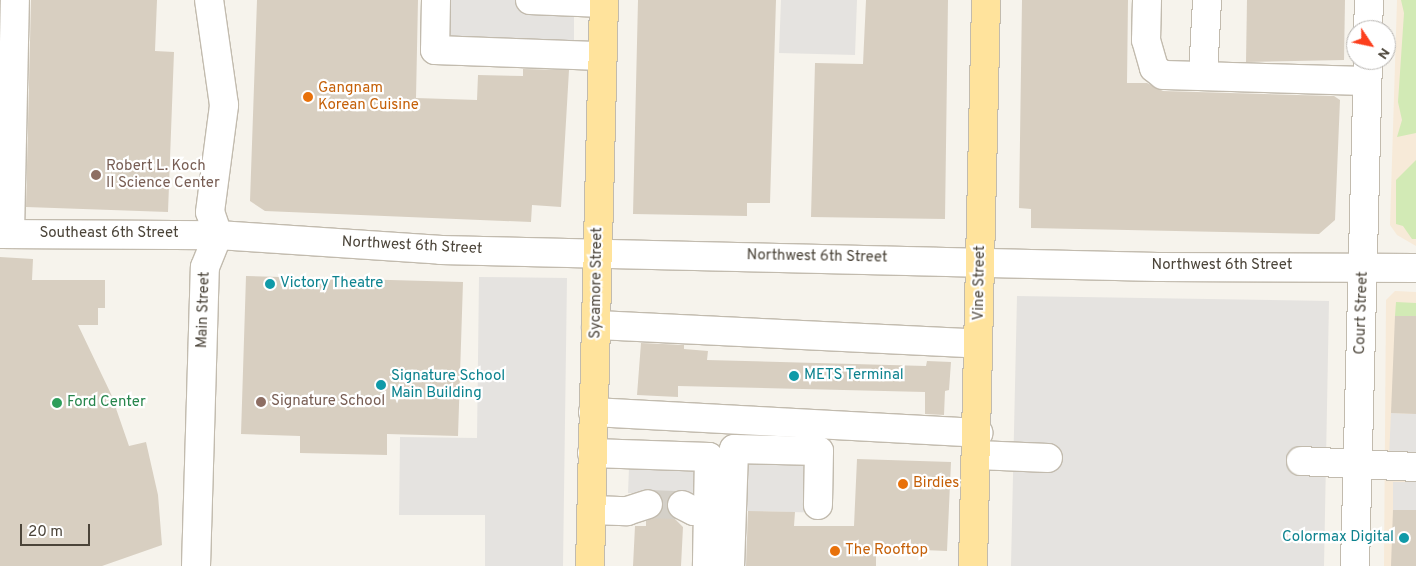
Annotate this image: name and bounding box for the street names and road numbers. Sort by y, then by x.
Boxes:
street label: Southeast 6th Street [39,225,179,243]
street label: Sycamore Street [587,227,607,339]
street label: Northwest 6th Street [341,233,483,259]
street label: Vine Street [970,245,990,321]
street label: Northwest 6th Street [746,247,888,267]
street label: Northwest 6th Street [1152,257,1292,275]
street label: Main Street [194,271,214,349]
street label: Court Street [1352,271,1372,355]

